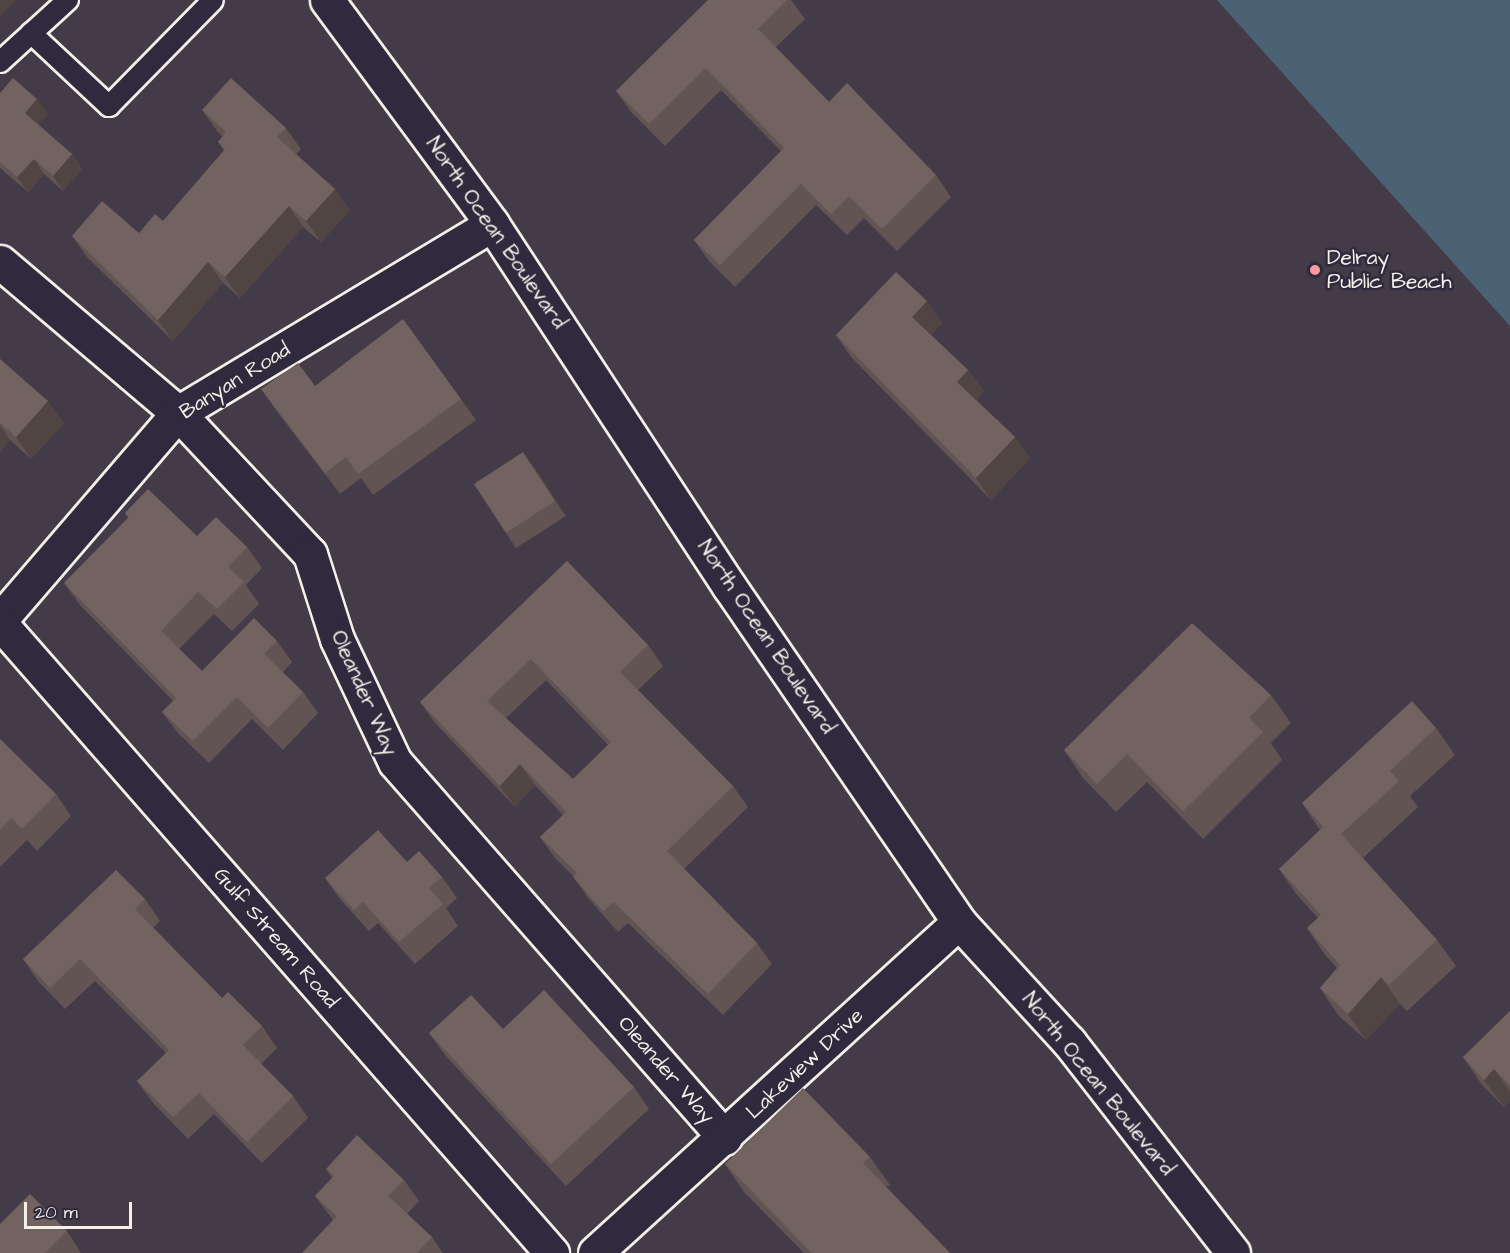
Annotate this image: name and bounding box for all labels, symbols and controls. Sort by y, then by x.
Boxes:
street label: North Ocean Boulevard [420,132,572,334]
place label: Delray Public Beach [1327,245,1452,295]
marker: Delray Public Beach [1308,263,1322,277]
street label: Banyan Road [175,337,295,425]
street label: North Ocean Boulevard [692,535,840,739]
street label: Oleander Way [325,627,403,759]
street label: Gulf Stream Road [208,863,344,1013]
street label: North Ocean Boulevard [1016,987,1180,1181]
street label: Lakeview Drive [741,1003,869,1125]
street label: Oleander Way [613,1011,719,1129]
scale bar [27,1190,135,1228]
text: 20 m [35,1200,78,1225]

